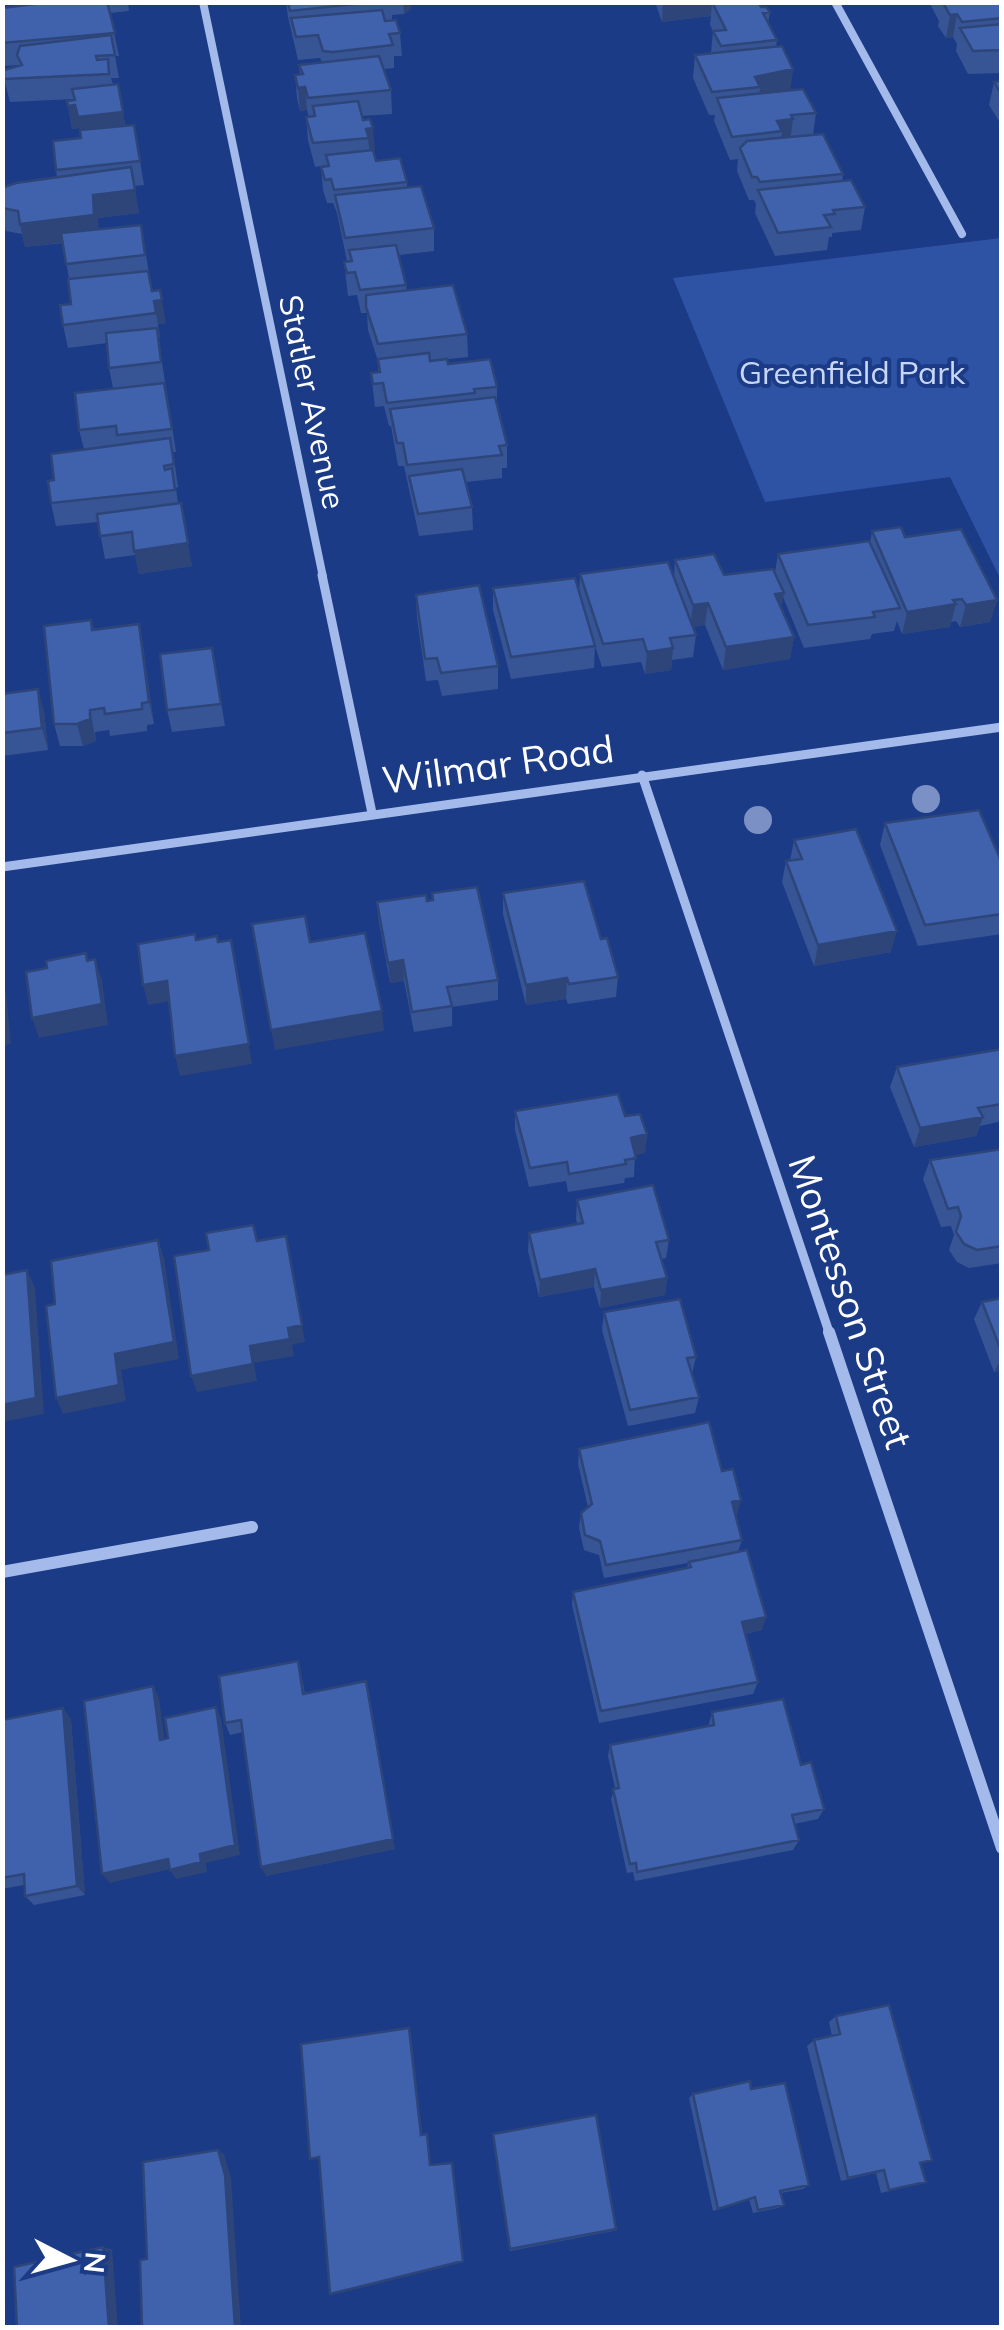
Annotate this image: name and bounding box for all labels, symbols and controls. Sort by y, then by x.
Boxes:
street label: Statler Avenue [271,291,355,513]
park label: Greenfield Park [739,352,966,392]
street label: Wilmar Road [379,724,617,804]
street label: Montesson Street [778,1149,924,1455]
north arrow [20,2210,120,2310]
text: N [77,2250,114,2275]

